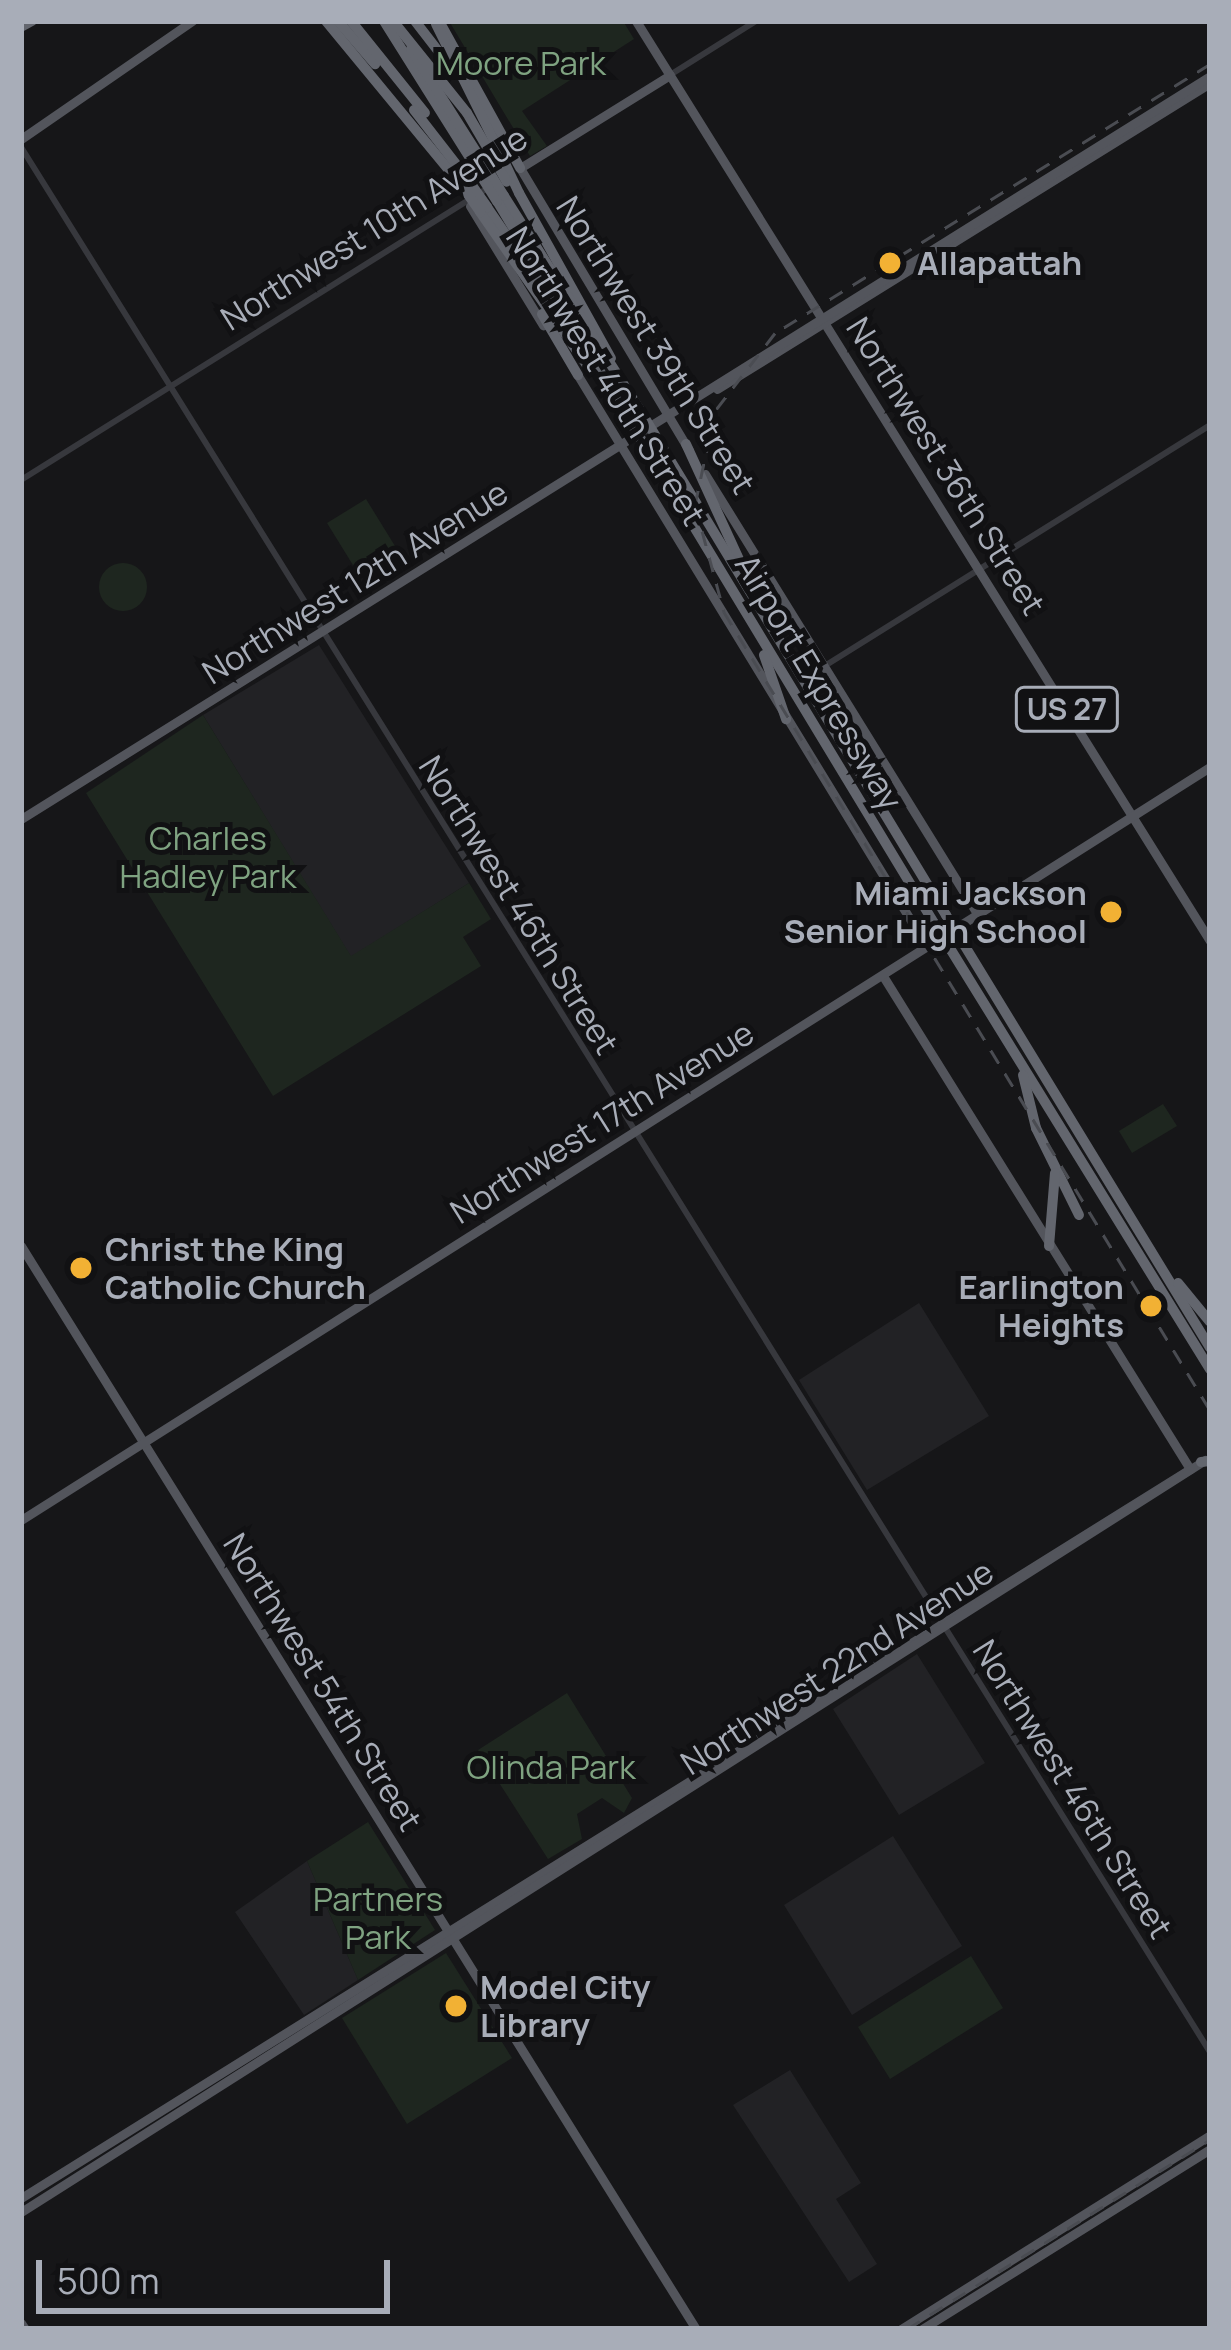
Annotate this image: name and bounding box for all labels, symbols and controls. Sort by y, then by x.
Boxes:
park label: Moore Park [436,43,606,83]
street label: Northwest 10th Avenue [214,118,534,338]
street label: Northwest 39th Street [548,189,764,501]
street label: Northwest 40th Street [498,220,714,532]
place label: Allapattah [917,243,1082,283]
marker: Allapattah [874,247,906,279]
street label: Northwest 36th Street [838,310,1054,622]
street label: Northwest 12th Avenue [195,472,515,692]
street label: Airport Expressway [727,547,911,817]
road number: US 27 [1013,685,1121,733]
street label: Northwest 46th Street [411,749,627,1061]
park label: Charles Hadley Park [120,818,296,896]
place label: Miami Jackson Senior High School [784,873,1087,951]
marker: Miami Jackson Senior High School [1098,899,1124,925]
street label: Northwest 17th Avenue [443,1013,761,1231]
place label: Christ the King Catholic Church [105,1229,366,1307]
marker: Christ the King Catholic Church [68,1255,94,1281]
place label: Earlington Heights [959,1267,1124,1345]
marker: Earlington Heights [1135,1290,1167,1322]
street label: Northwest 54th Street [215,1526,431,1838]
street label: Northwest 22nd Avenue [674,1551,1000,1783]
street label: Northwest 46th Street [965,1633,1181,1945]
park label: Olinda Park [466,1747,636,1787]
park label: Partners Park [313,1879,443,1957]
place label: Model City Library [480,1967,651,2045]
marker: Model City Library [443,1993,469,2019]
scale bar [42,2236,396,2310]
text: 500 m [57,2256,159,2305]

